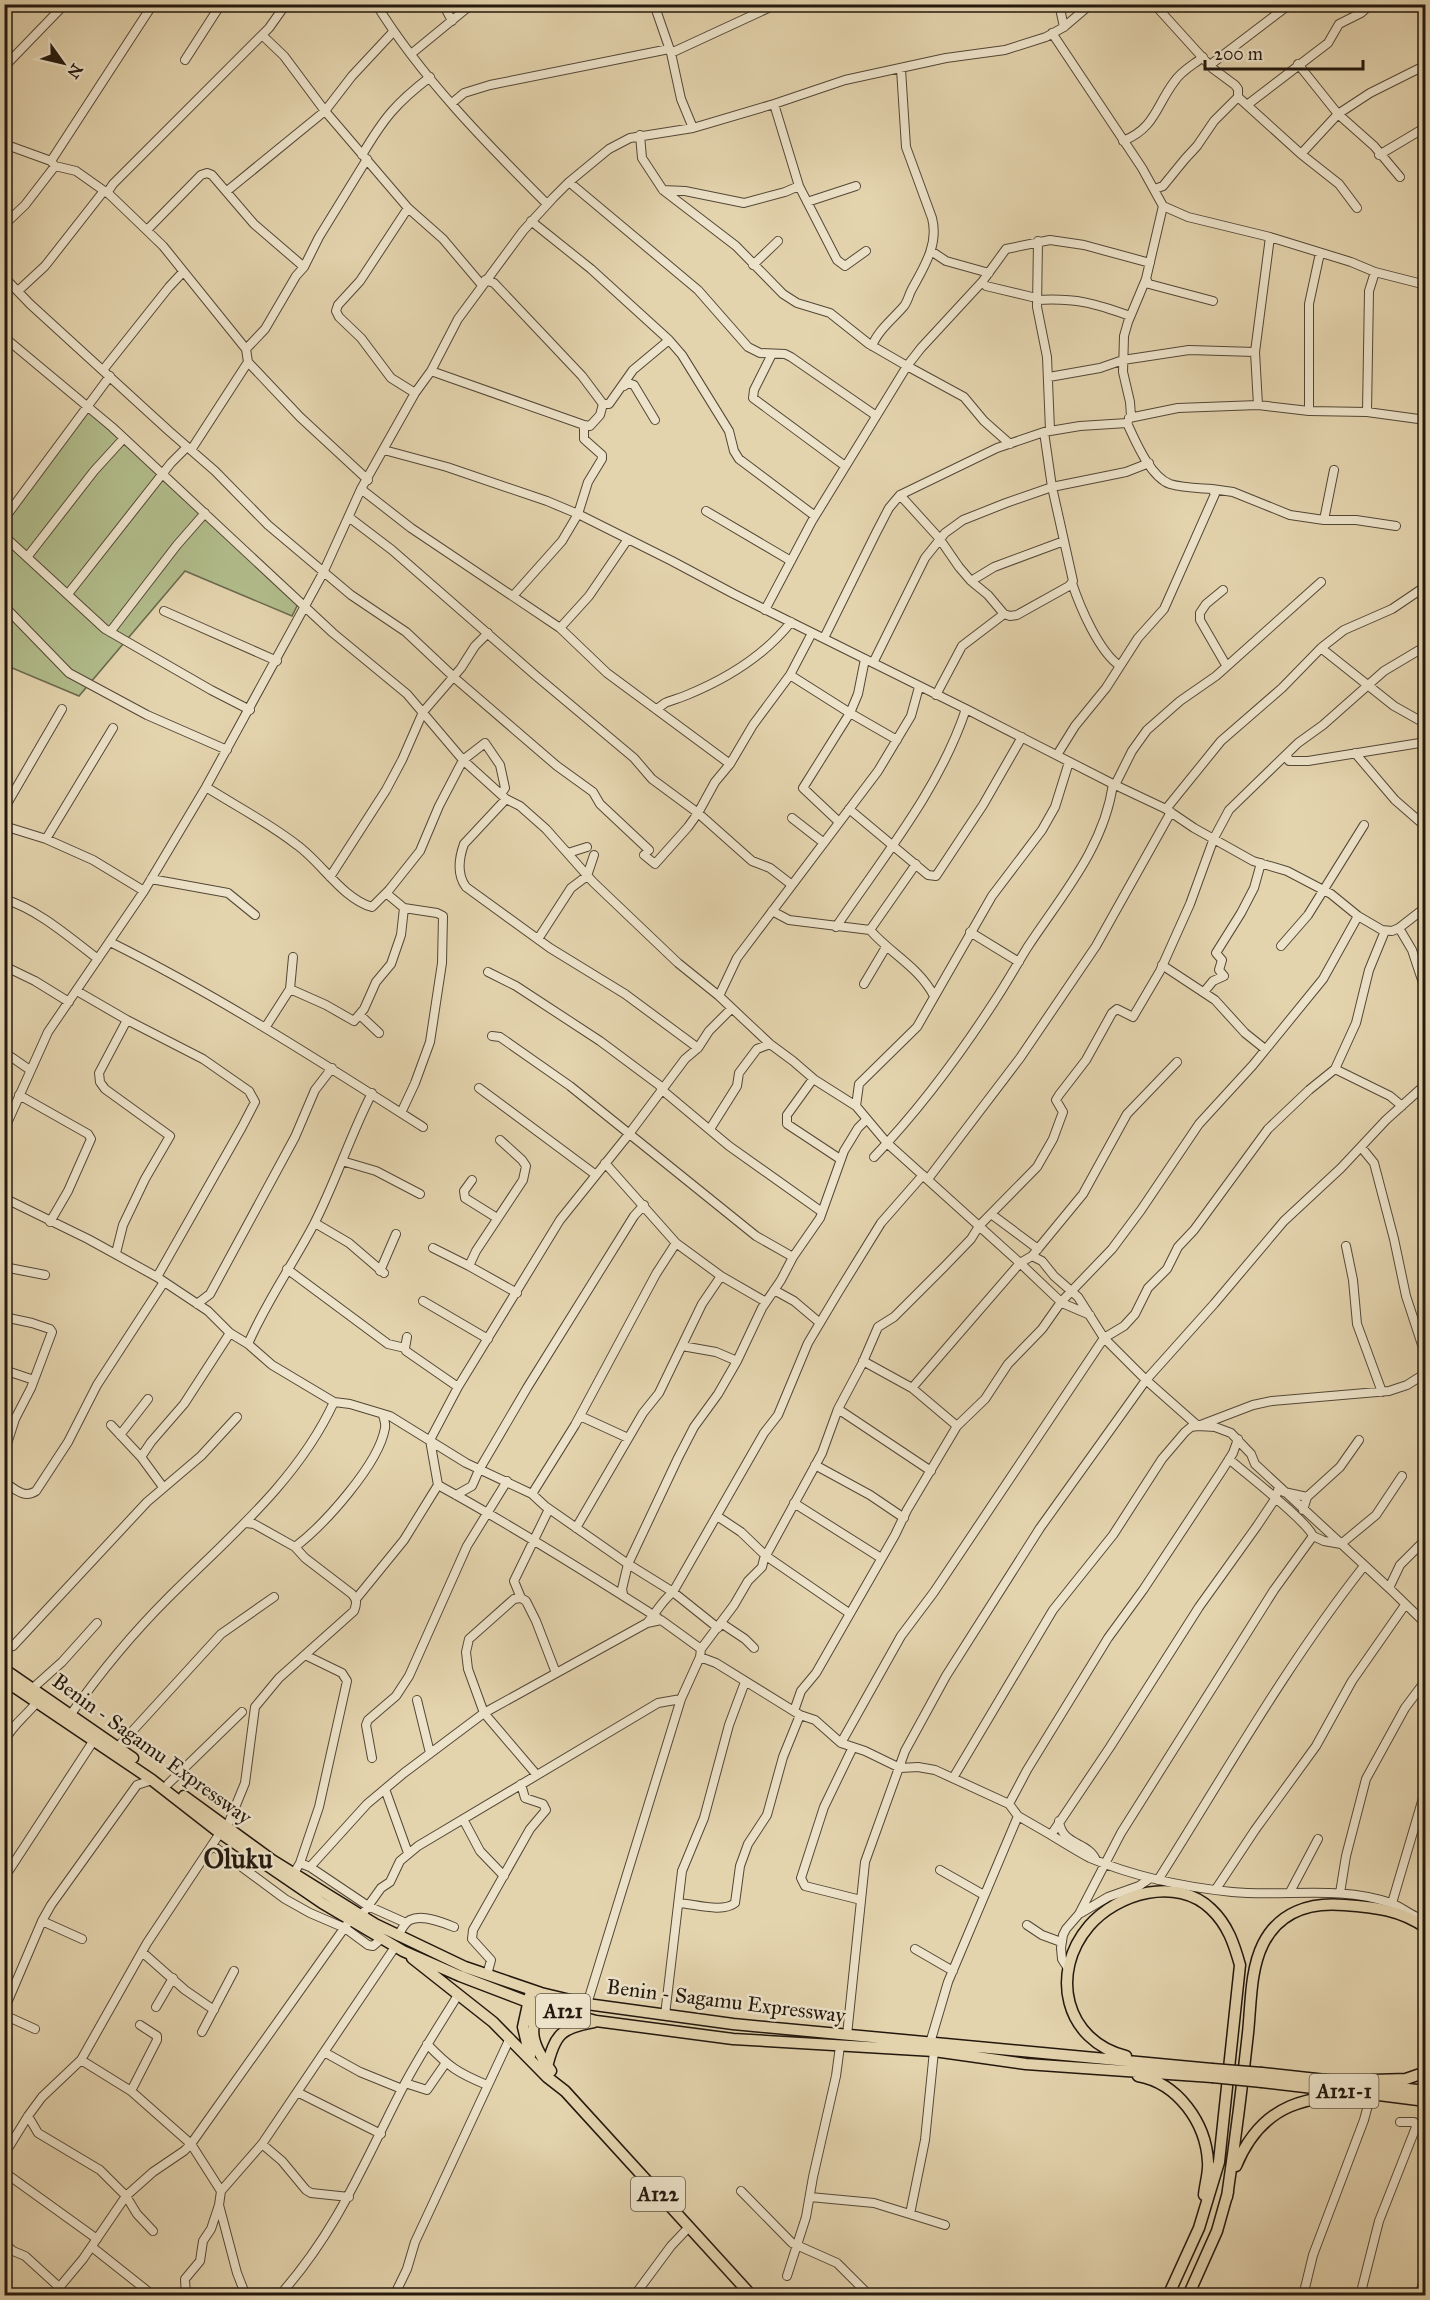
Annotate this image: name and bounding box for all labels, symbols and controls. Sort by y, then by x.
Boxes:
north arrow [33,33,93,93]
scale bar [1205,33,1362,71]
text: 200 m [1214,43,1263,65]
text: N [63,60,87,82]
street label: Benin - Sagamu Expressway [47,1668,258,1831]
district label: Oluku [203,1842,273,1875]
street label: Benin - Sagamu Expressway [605,1973,848,2029]
road number: A121 [536,1994,590,2028]
road number: A121-1 [1310,2074,1378,2108]
road number: A122 [631,2177,685,2211]

